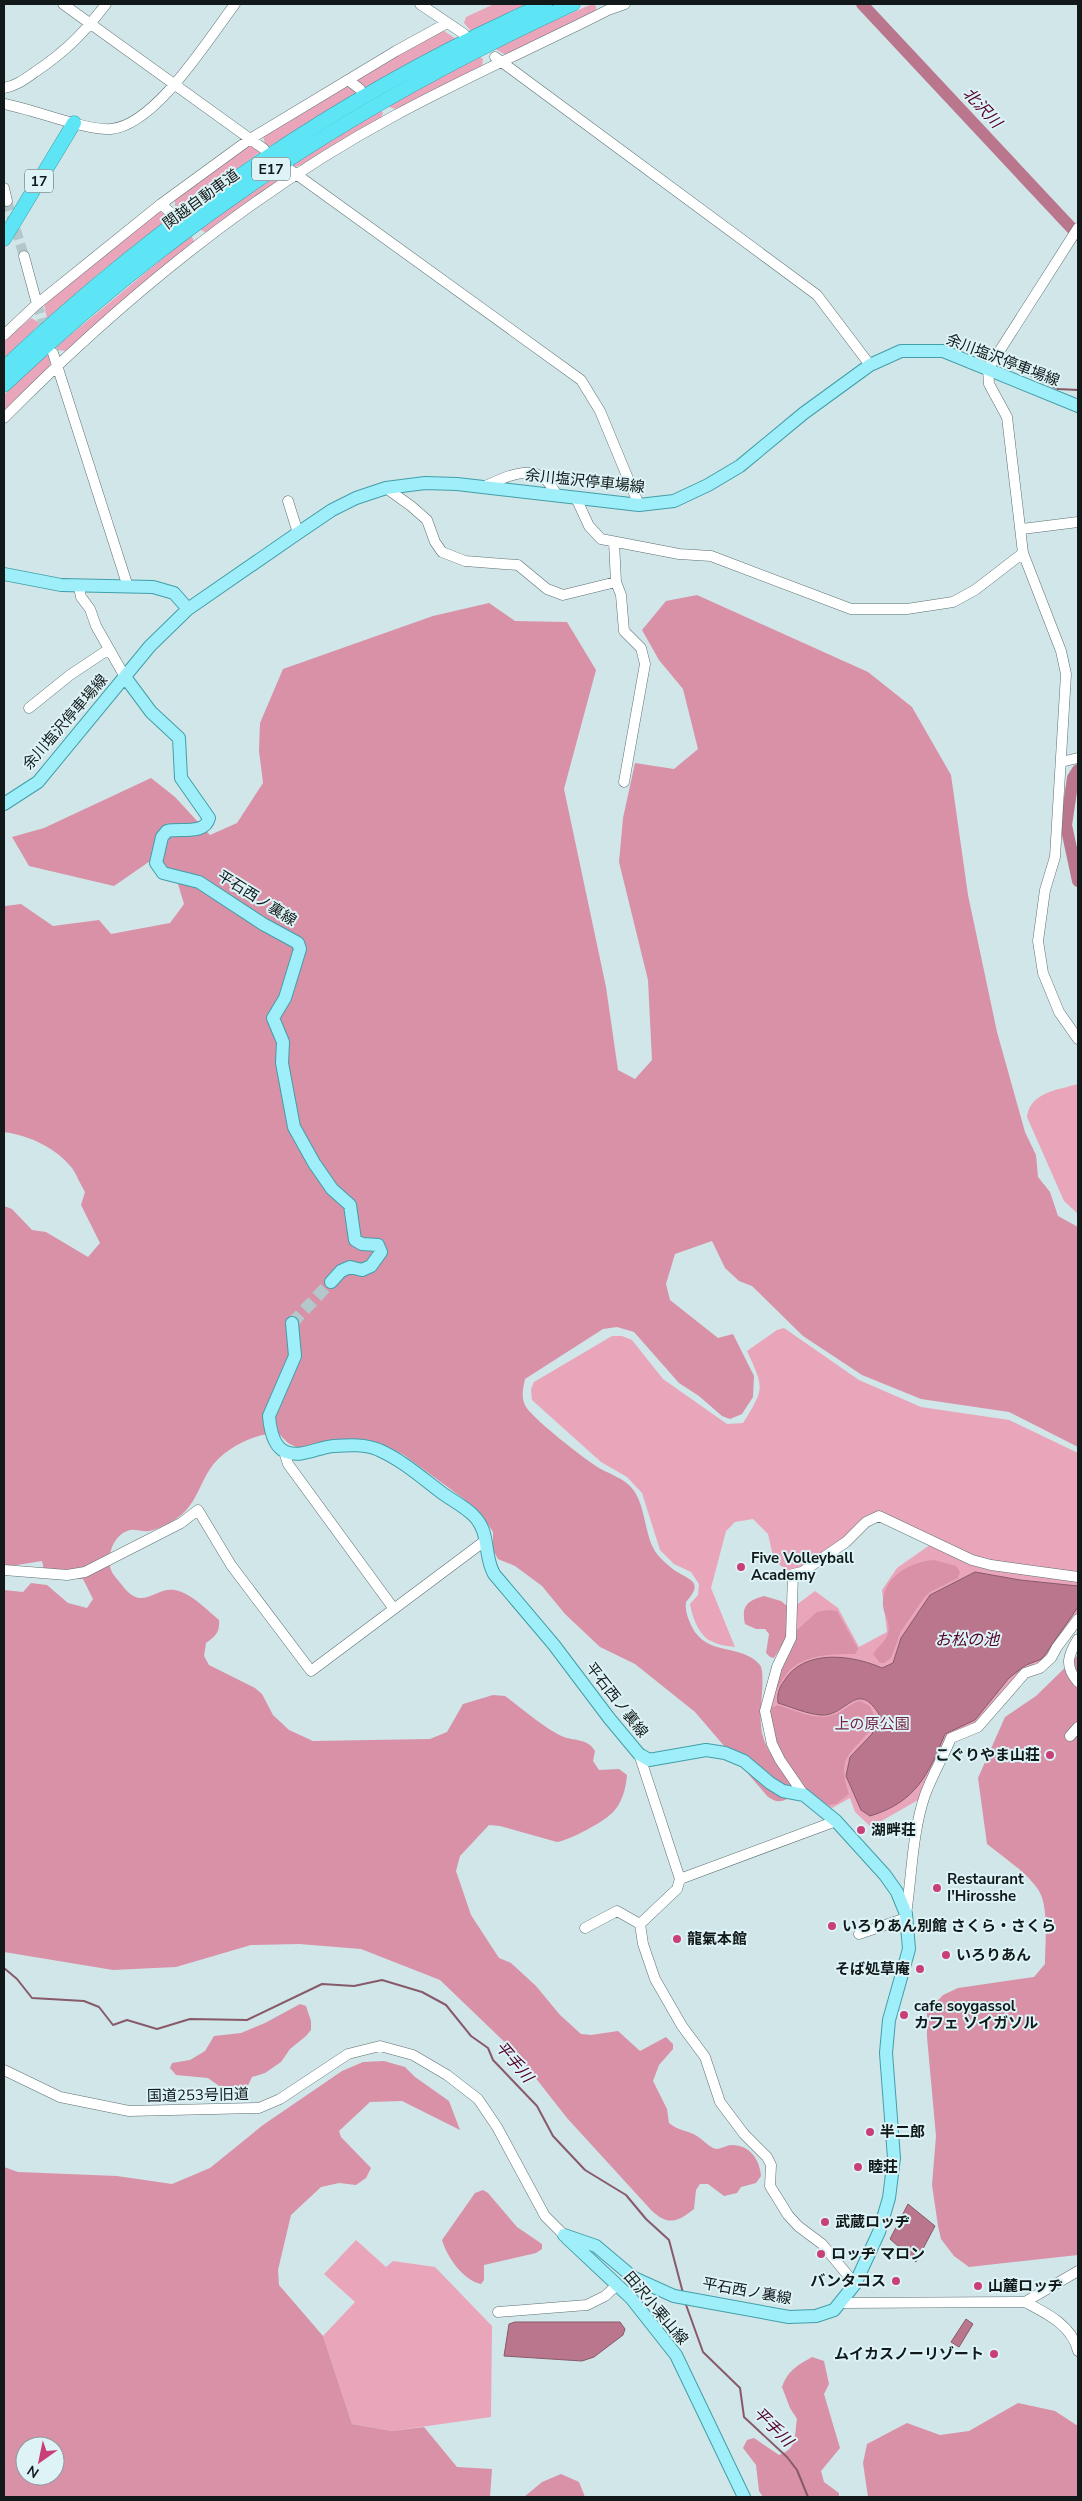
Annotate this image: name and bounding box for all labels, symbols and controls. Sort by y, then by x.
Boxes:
water label: 北沢川 [958,83,1008,135]
road number: E17 [252,157,290,180]
street label: 関越自動車道 [159,164,243,234]
road number: 17 [25,170,53,192]
street label: 余川塩沢停車場線 [943,329,1063,391]
street label: 余川塩沢停車場線 [524,465,646,497]
street label: 余川塩沢停車場線 [18,670,112,774]
street label: 平石西ノ裏線 [214,866,300,930]
place label: Five Volleyball Academy [751,1548,854,1585]
marker: Five Volleyball Academy [735,1561,747,1573]
water label: お松の池 [935,1629,1001,1651]
street label: 平石西ノ裏線 [581,1658,653,1742]
park label: 上の原公園 [834,1714,910,1734]
place label: こぐりやま山荘 [935,1745,1040,1765]
marker: こぐりやま山荘 [1044,1749,1056,1761]
place label: 湖畔荘 [871,1820,916,1840]
marker: 湖畔荘 [855,1824,867,1836]
place label: Restaurant I'Hirosshe [947,1869,1024,1906]
marker: Restaurant I'Hirosshe [931,1882,943,1894]
place label: いろりあん別館 さくら・さくら [842,1916,1056,1936]
marker: いろりあん別館 さくら・さくら [826,1920,838,1932]
place label: 龍氣本館 [687,1929,747,1949]
marker: 龍氣本館 [671,1933,683,1945]
place label: いろりあん [956,1945,1031,1965]
marker: いろりあん [940,1949,952,1961]
place label: そば処草庵 [835,1959,910,1979]
marker: そば処草庵 [914,1963,926,1975]
place label: cafe soygassol カフェ ソイガソル [914,1996,1038,2033]
marker: cafe soygassol カフェ ソイガソル [898,2009,910,2021]
water label: 平手川 [490,2037,539,2089]
street label: 国道253号旧道 [147,2084,249,2106]
place label: 半二郎 [880,2122,925,2142]
marker: 半二郎 [864,2126,876,2138]
place label: 睦荘 [868,2157,898,2177]
marker: 睦荘 [852,2161,864,2173]
place label: 武蔵ロッヂ [835,2212,910,2232]
marker: 武蔵ロッヂ [819,2216,831,2228]
place label: ロッヂ マロン [831,2244,925,2264]
marker: ロッヂ マロン [815,2248,827,2260]
street label: 田沢小栗山線 [619,2267,693,2349]
place label: バンタコス [810,2271,886,2291]
street label: 平石西ノ裏線 [701,2273,793,2309]
marker: バンタコス [890,2275,902,2287]
place label: 山麓ロッヂ [988,2276,1063,2296]
marker: 山麓ロッヂ [972,2280,984,2292]
place label: ムイカスノーリゾート [834,2344,984,2364]
marker: ムイカスノーリゾート [988,2348,1000,2360]
water label: 平手川 [748,2402,799,2453]
north arrow [15,2436,65,2486]
text: N [24,2461,43,2482]

